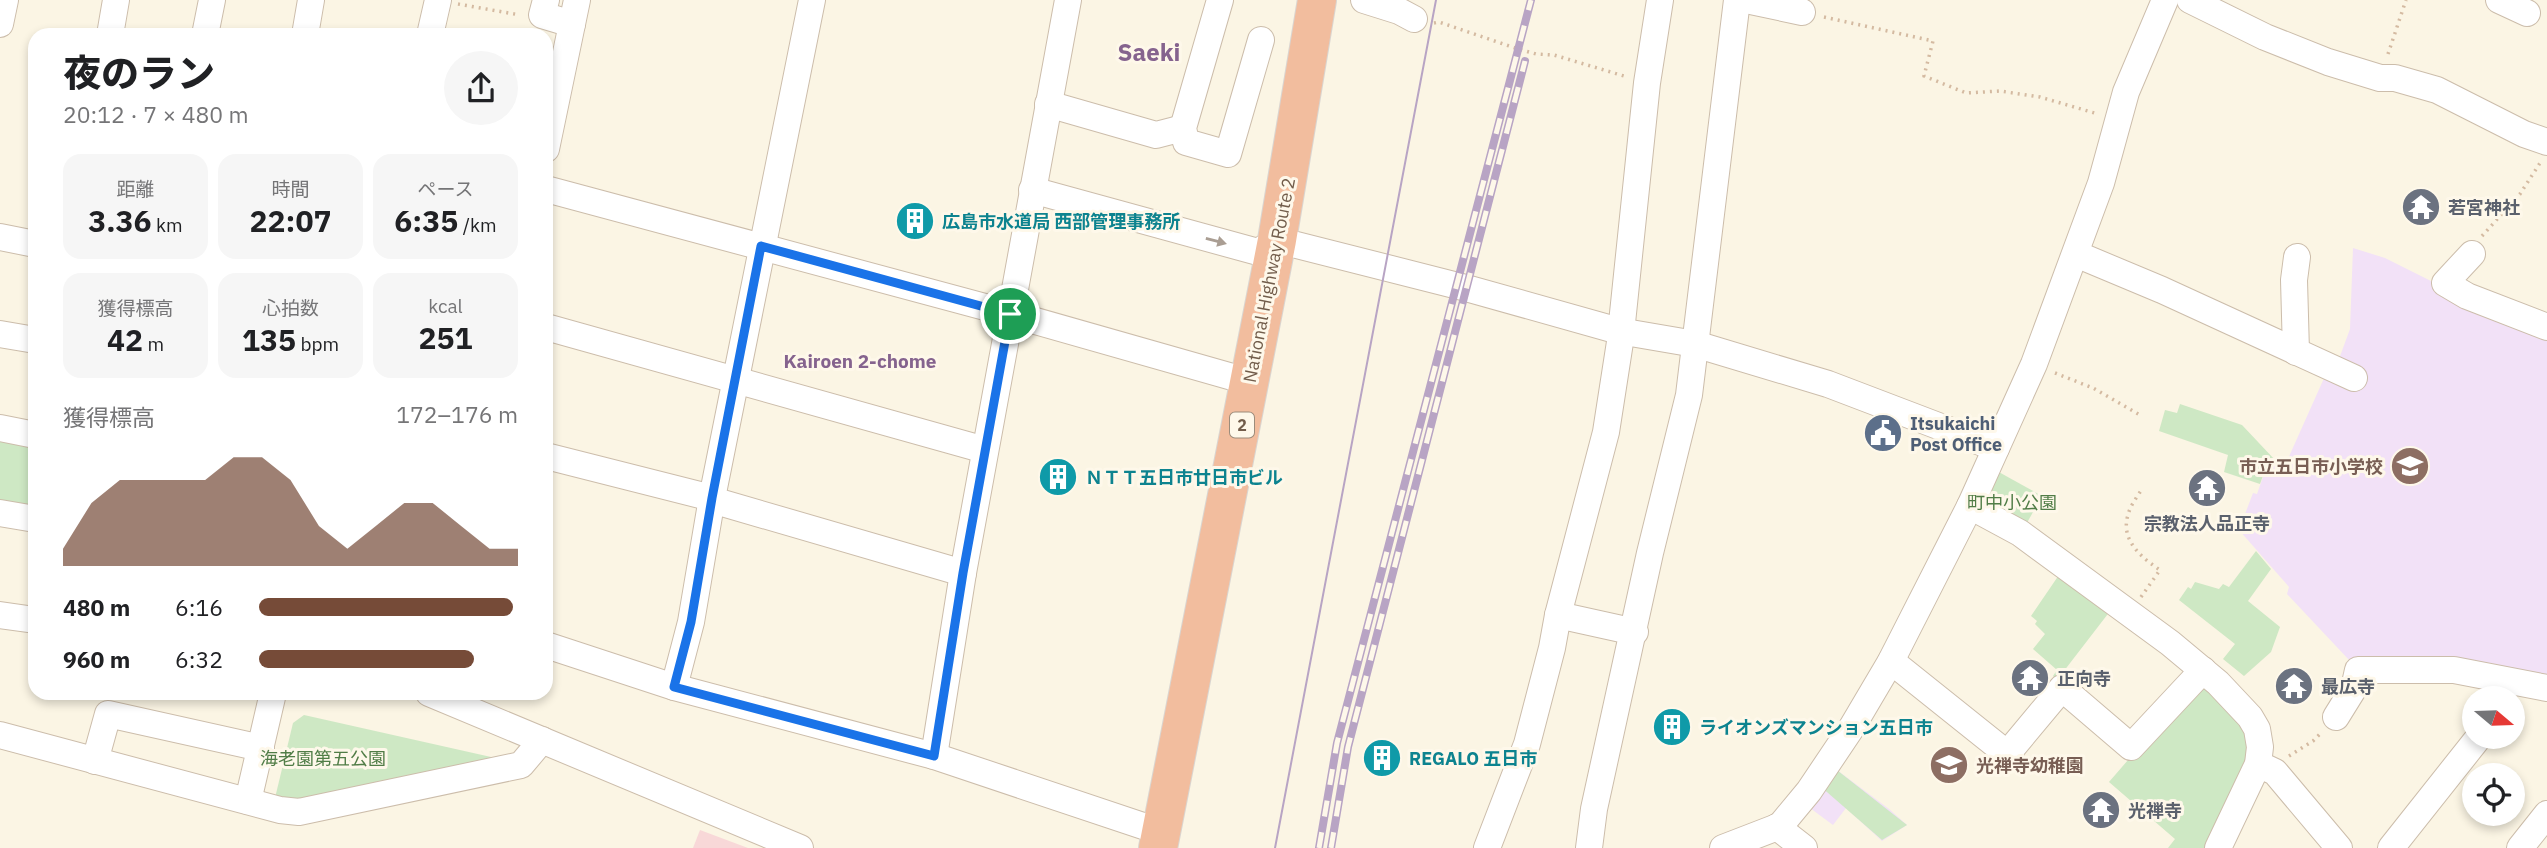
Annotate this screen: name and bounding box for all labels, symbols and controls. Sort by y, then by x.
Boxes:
district label: Saeki [1118,36,1180,68]
text: 夜のラン [63,48,215,97]
button: share [444,51,518,125]
text: 20:12 · 7 × 480 m [63,99,249,129]
street label: National Highway Route 2 [1238,176,1300,384]
text: 距離 [116,177,155,201]
text: 時間 [271,177,310,201]
text: ペース [417,177,474,201]
temple icon: 若宮神社 [2400,186,2442,228]
place label: 若宮神社 [2448,196,2520,219]
building icon: 広島市水道局 西部管理事務所 [894,200,936,242]
text: 3.36 [88,201,152,240]
text: 22:07 [250,201,331,240]
text: 6:35 [394,201,458,240]
place label: 広島市水道局 西部管理事務所 [942,210,1180,233]
text: km [152,213,183,237]
text: /km [458,213,497,237]
one-way arrow [1206,236,1228,247]
pin [980,284,1040,344]
text: kcal [428,294,463,318]
icon: arrive [991,295,1029,333]
text: 獲得標高 [97,296,174,320]
text: 心拍数 [262,296,319,320]
text: 251 [419,318,473,357]
text: 42 [107,320,143,359]
text: 135 [242,320,296,359]
text: m [143,332,164,356]
text: bpm [296,332,339,356]
district label: Kairoen 2-chome [784,349,936,373]
text: 172–176 m [396,399,518,429]
text: 獲得標高 [63,402,155,432]
road number: 2 [1230,412,1254,438]
public building icon: Itsukaichi Post Office [1862,412,1904,454]
place label: Itsukaichi Post Office [1910,412,2002,456]
school or university icon: 市立五日市小学校 [2389,445,2431,487]
place label: 市立五日市小学校 [2239,455,2383,478]
building icon: ＮＴＴ五日市廿日市ビル [1037,456,1079,498]
place label: ＮＴＴ五日市廿日市ビル [1085,466,1283,489]
temple icon: 宗教法人品正寺 [2186,467,2228,509]
park label: 町中小公園 [1967,491,2057,514]
place label: 宗教法人品正寺 [2144,512,2270,535]
text: 480 m [63,592,130,622]
text: 6:16 [175,592,223,622]
text: 960 m [63,644,130,674]
text: 6:32 [175,644,223,674]
temple icon: 正向寺 [2009,657,2051,699]
temple icon: 最広寺 [2273,665,2315,707]
place label: 正向寺 [2057,667,2111,690]
place label: 最広寺 [2321,675,2375,698]
north arrow [2462,686,2525,749]
map controls [2462,686,2525,826]
building icon: ライオンズマンション五日市 [1651,706,1693,748]
place label: ライオンズマンション五日市 [1699,716,1933,739]
building icon: REGALO 五日市 [1361,737,1403,779]
school or university icon: 光禅寺幼稚園 [1928,744,1970,786]
park label: 海老園第五公園 [260,747,386,770]
place label: REGALO 五日市 [1409,747,1537,770]
place label: 光禅寺幼稚園 [1976,754,2084,777]
button: locate [2462,763,2525,826]
temple icon: 光禅寺 [2080,789,2122,831]
place label: 光禅寺 [2128,799,2182,822]

